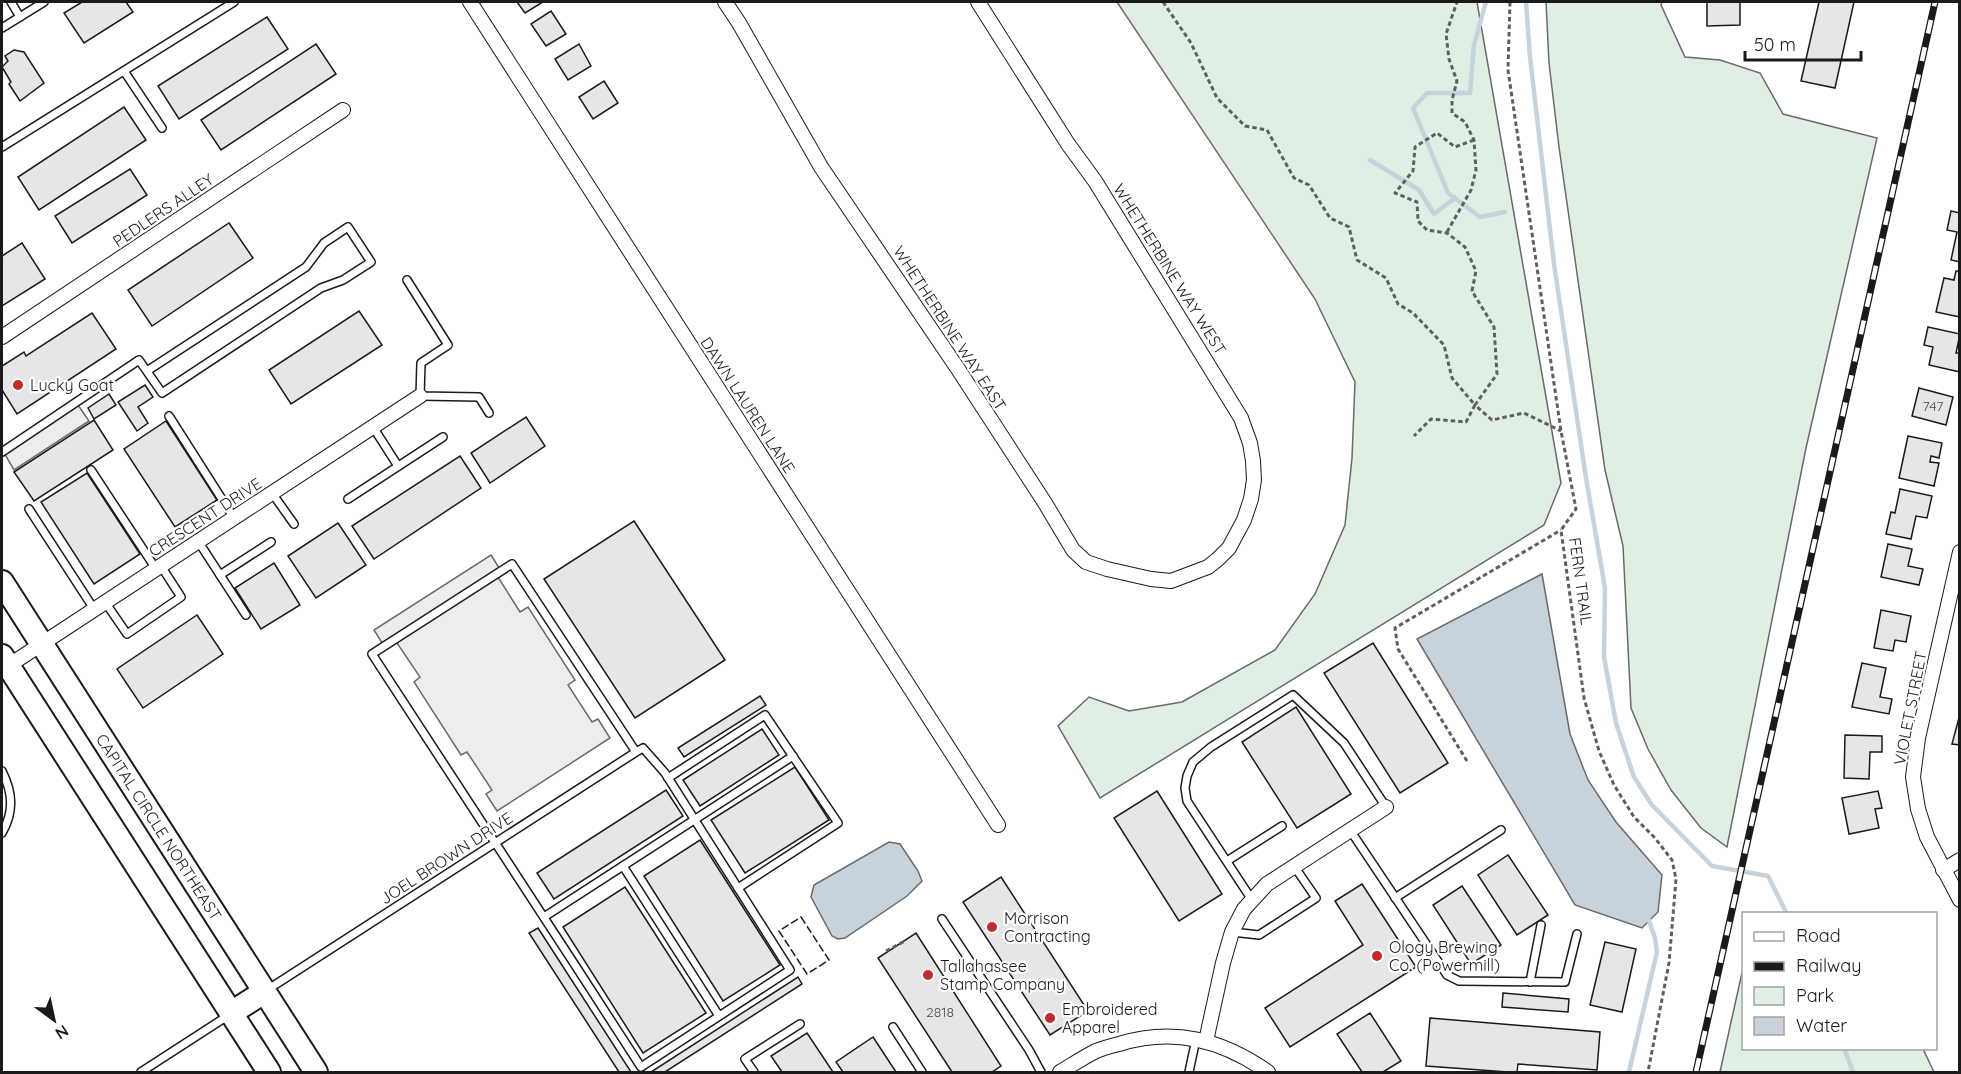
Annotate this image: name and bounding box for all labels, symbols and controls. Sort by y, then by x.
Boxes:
scale bar [1745,24,1860,62]
text: 50 m [1754,33,1796,56]
street label: PEDLERS ALLEY [109,169,217,251]
street label: WHETHERBINE WAY WEST [1109,180,1231,358]
street label: WHETHERBINE WAY EAST [889,242,1011,415]
street label: DAWN LAUREN LANE [696,333,800,477]
place label: Lucky Goat [30,375,114,395]
marker: Lucky Goat [11,378,25,392]
house number: 747 [1923,397,1943,415]
street label: CRESCENT DRIVE [145,473,265,561]
street label: FERN TRAIL [1565,536,1597,627]
street label: VIOLET STREET [1889,649,1931,767]
street label: CAPITAL CIRCLE NORTHEAST [92,730,226,924]
street label: JOEL BROWN DRIVE [376,808,516,908]
place label: Morrison Contracting [1004,908,1091,946]
legend [1742,912,1937,1050]
marker: Morrison Contracting [985,920,999,934]
text: Road [1796,924,1841,947]
place label: Ology Brewing Co. (Powermill) [1389,937,1500,975]
marker: Ology Brewing Co. (Powermill) [1370,949,1384,963]
text: Railway [1796,954,1862,977]
place label: Tallahassee Stamp Company [940,956,1065,994]
marker: Tallahassee Stamp Company [921,968,935,982]
text: Park [1796,984,1834,1007]
north arrow [24,990,84,1050]
place label: Embroidered Apparel [1062,999,1158,1037]
house number: 2818 [926,1003,954,1021]
marker: Embroidered Apparel [1043,1011,1057,1025]
text: Water [1796,1014,1847,1037]
text: N [52,1021,73,1044]

